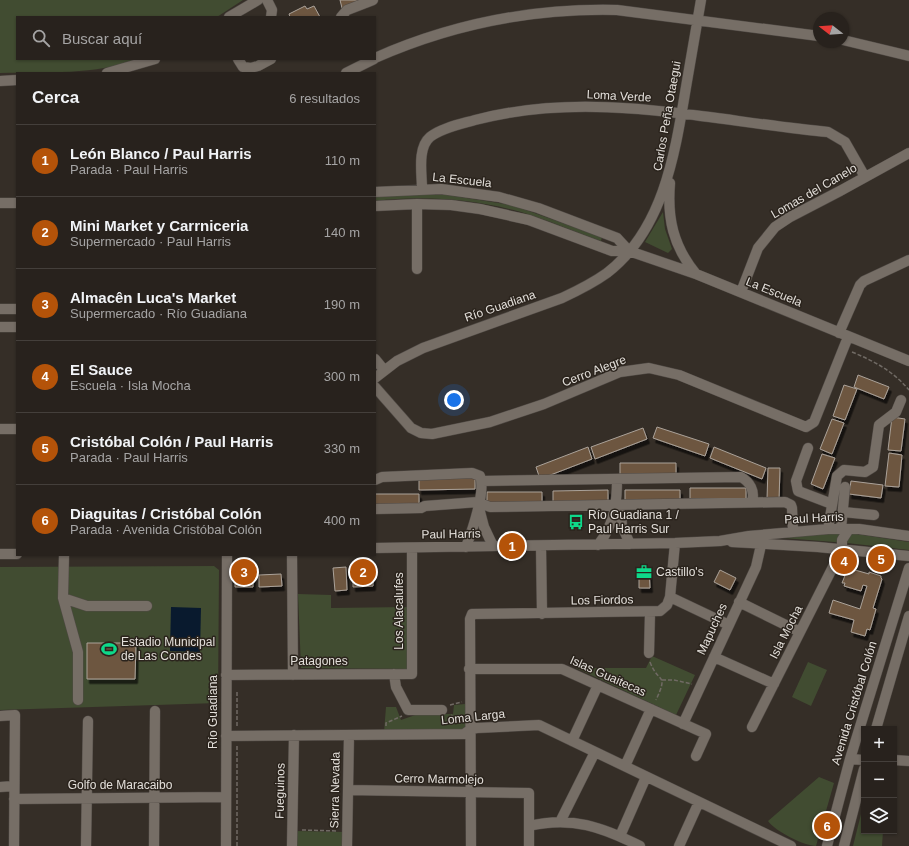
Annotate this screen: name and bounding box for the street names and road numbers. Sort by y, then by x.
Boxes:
street label: Carlos Peña Otaegui [650,60,684,172]
street label: Loma Verde [586,87,652,105]
street label: Lomas del Canelo [769,161,860,221]
street label: La Escuela [432,170,493,190]
street label: La Escuela [744,274,804,310]
street label: Río Guadiana [463,287,538,325]
street label: Cerro Alegre [560,352,628,390]
street label: Paul Harris [784,509,844,527]
street label: Paul Harris [421,526,481,542]
street label: Los Alacalufes [392,572,406,650]
street label: Los Fiordos [571,592,633,608]
street label: Mapuches [694,601,730,657]
street label: Isla Mocha [767,603,806,661]
street label: Avenida Cristóbal Colón [829,639,879,767]
street label: Islas Guaitecas [568,653,648,699]
street label: Patagones [290,654,348,668]
street label: Río Guadiana [206,675,220,749]
street label: Loma Larga [440,707,506,727]
street label: Sierra Nevada [327,751,343,828]
street label: Fueguinos [273,763,287,819]
street label: Cerro Marmolejo [394,771,484,787]
street label: Golfo de Maracaibo [68,778,173,792]

